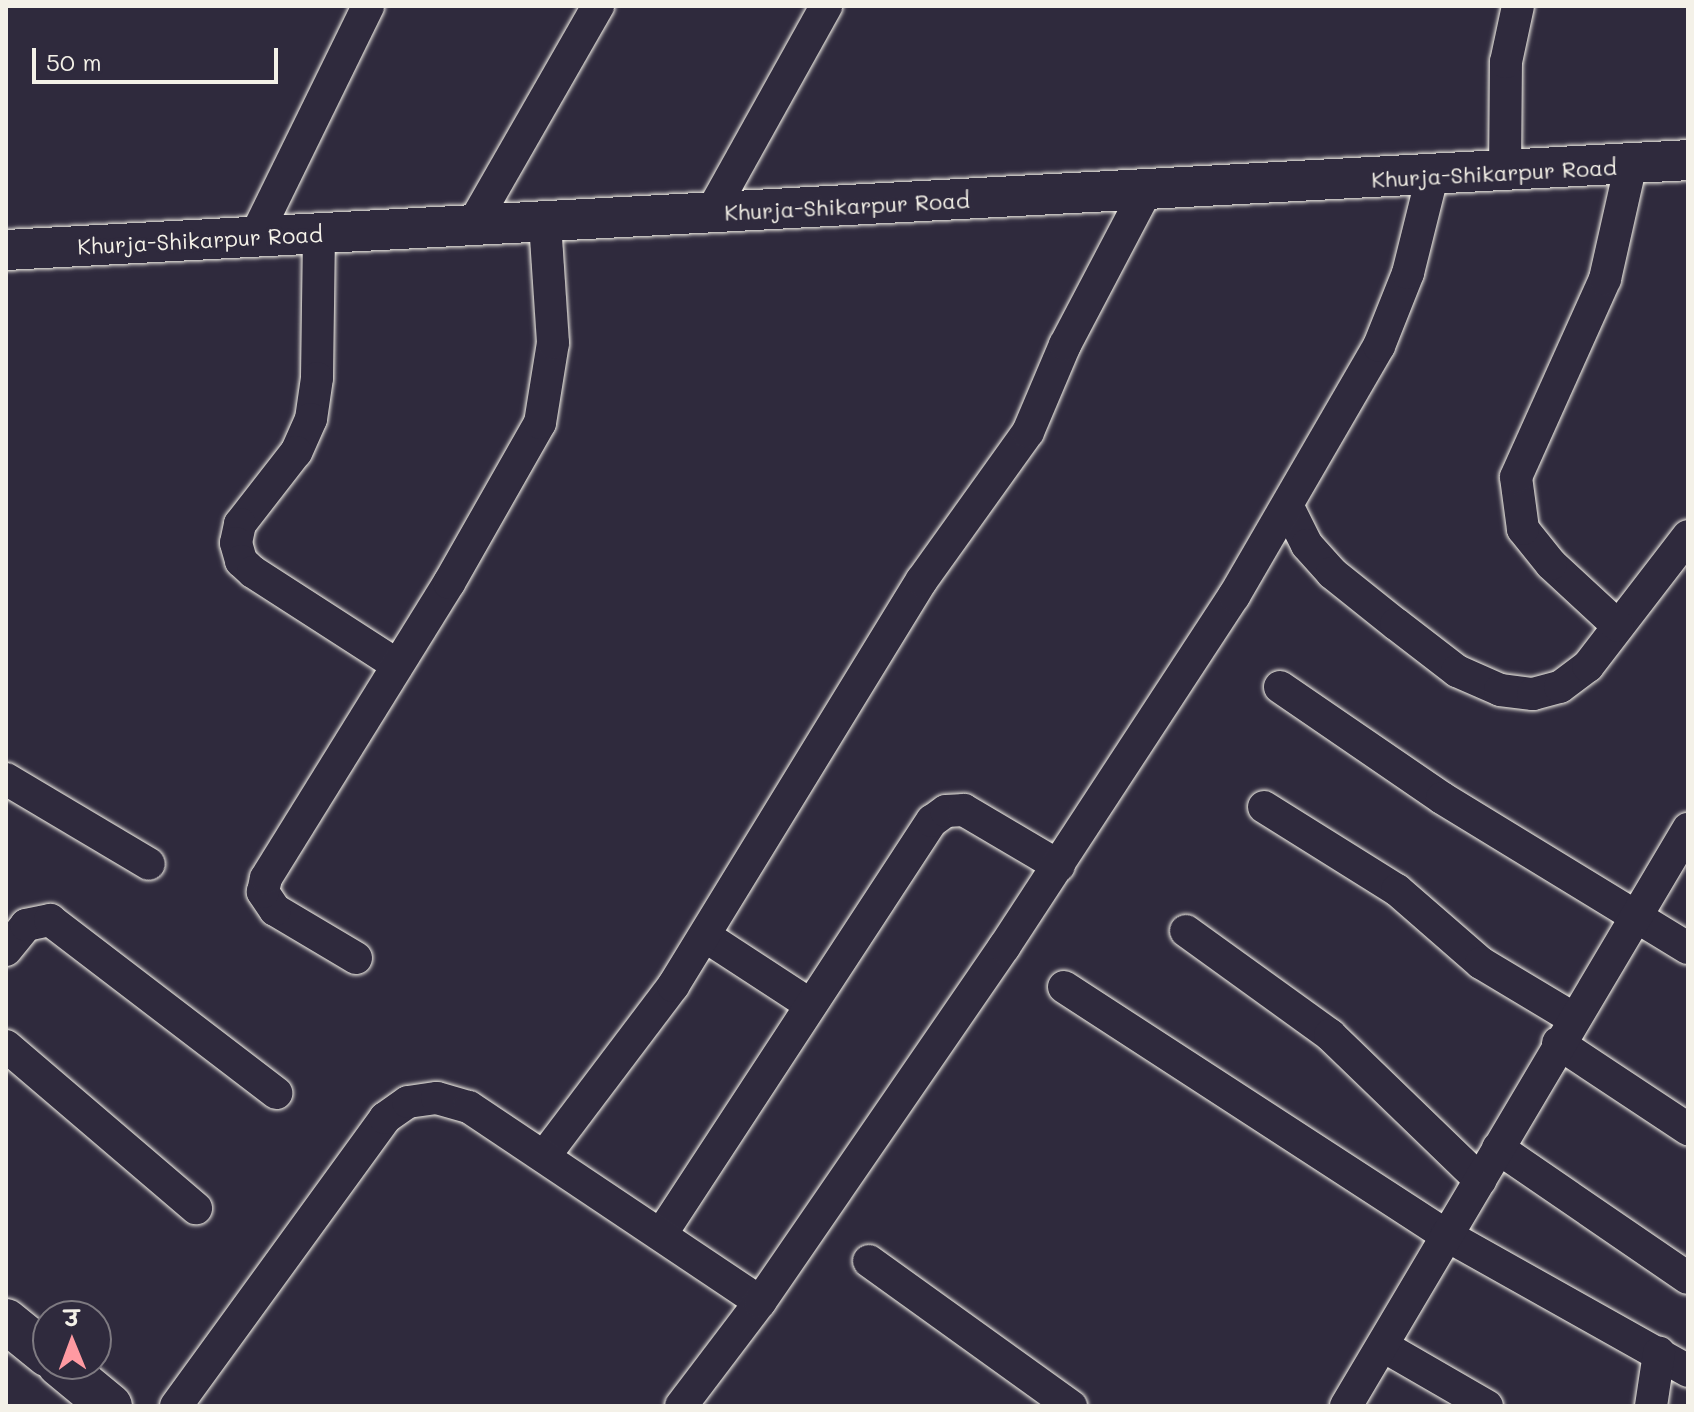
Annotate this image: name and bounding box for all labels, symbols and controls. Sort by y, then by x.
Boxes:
scale bar [36,32,282,82]
text: 50 m [46,46,102,77]
street label: Khurja-Shikarpur Road [1371,153,1617,193]
street label: Khurja-Shikarpur Road [724,186,970,226]
street label: Khurja-Shikarpur Road [77,220,323,260]
north arrow [32,1300,112,1380]
text: उ [64,1303,79,1332]

